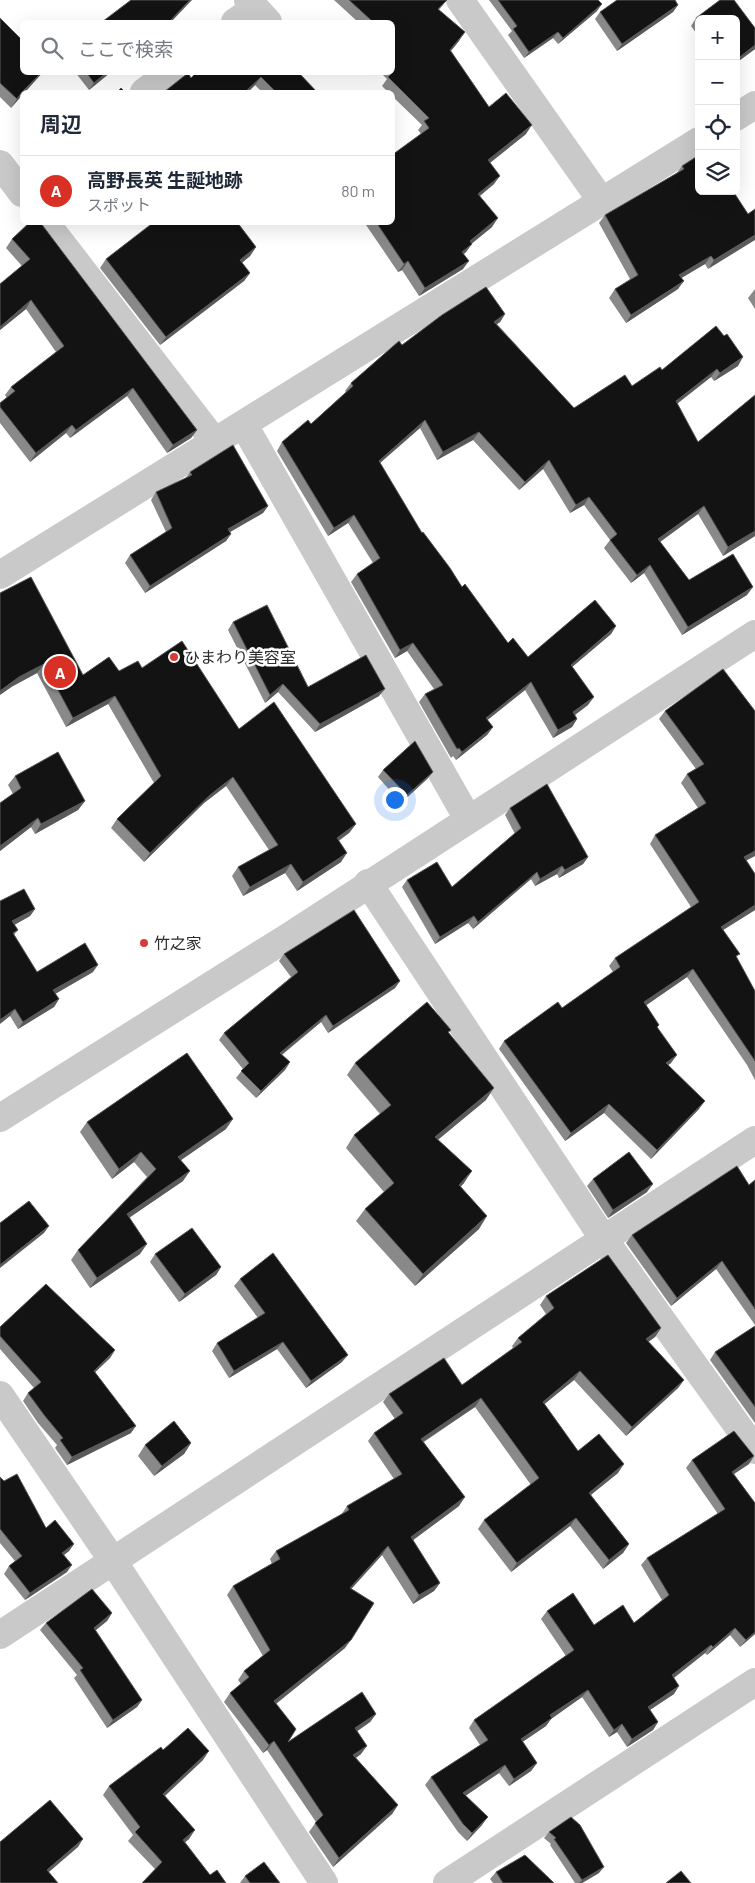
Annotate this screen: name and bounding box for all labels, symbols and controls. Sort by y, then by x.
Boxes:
map controls [695,15,740,195]
button: + [695,15,740,60]
search box [20,20,395,75]
icon: search [38,34,66,62]
text: ここで検索 [78,37,173,60]
button: − [695,60,740,105]
button: locate [695,105,740,150]
text: 周辺 [40,111,82,136]
button: layers [695,150,740,195]
text: 高野長英 生誕地跡 [87,168,243,191]
text: A [51,181,61,200]
text: 80 m [341,181,375,200]
text: スポット [87,195,151,214]
place label: ひまわり美容室 [184,647,296,666]
marker: ひまわり美容室 [168,651,180,663]
pin: A [44,653,76,691]
your location [382,787,408,813]
place label: 竹之家 [154,933,202,952]
marker: 竹之家 [138,937,150,949]

